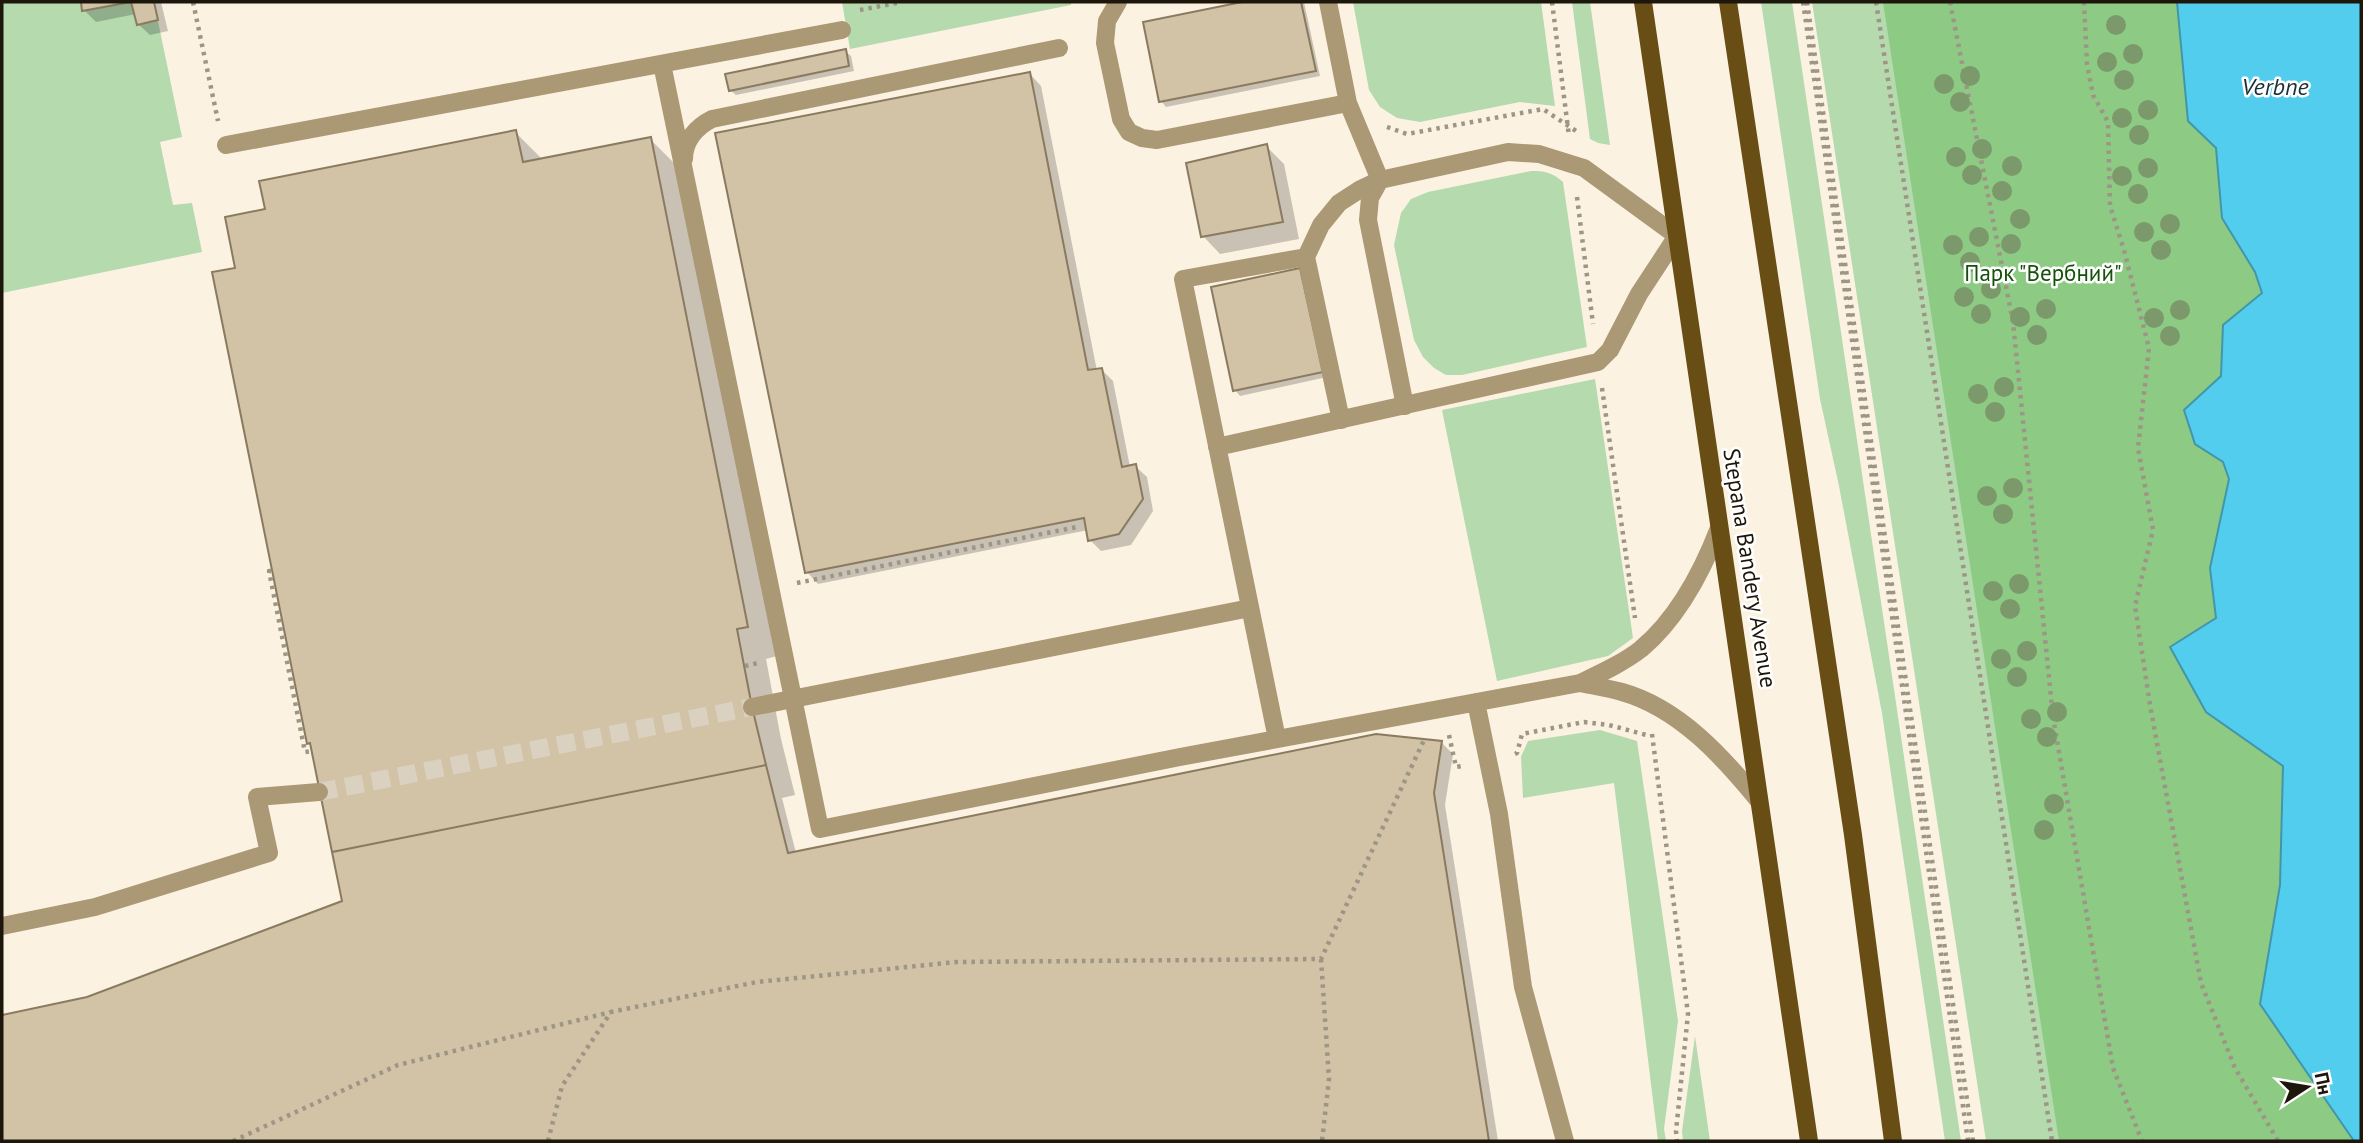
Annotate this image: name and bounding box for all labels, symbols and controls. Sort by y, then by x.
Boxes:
water label: Verbne [2241,71,2309,102]
park label: Парк "Вербний" [1964,258,2122,287]
street label: Stepana Bandery Avenue [1717,446,1784,690]
north arrow [2272,1052,2342,1122]
text: Пн [2310,1070,2338,1097]

